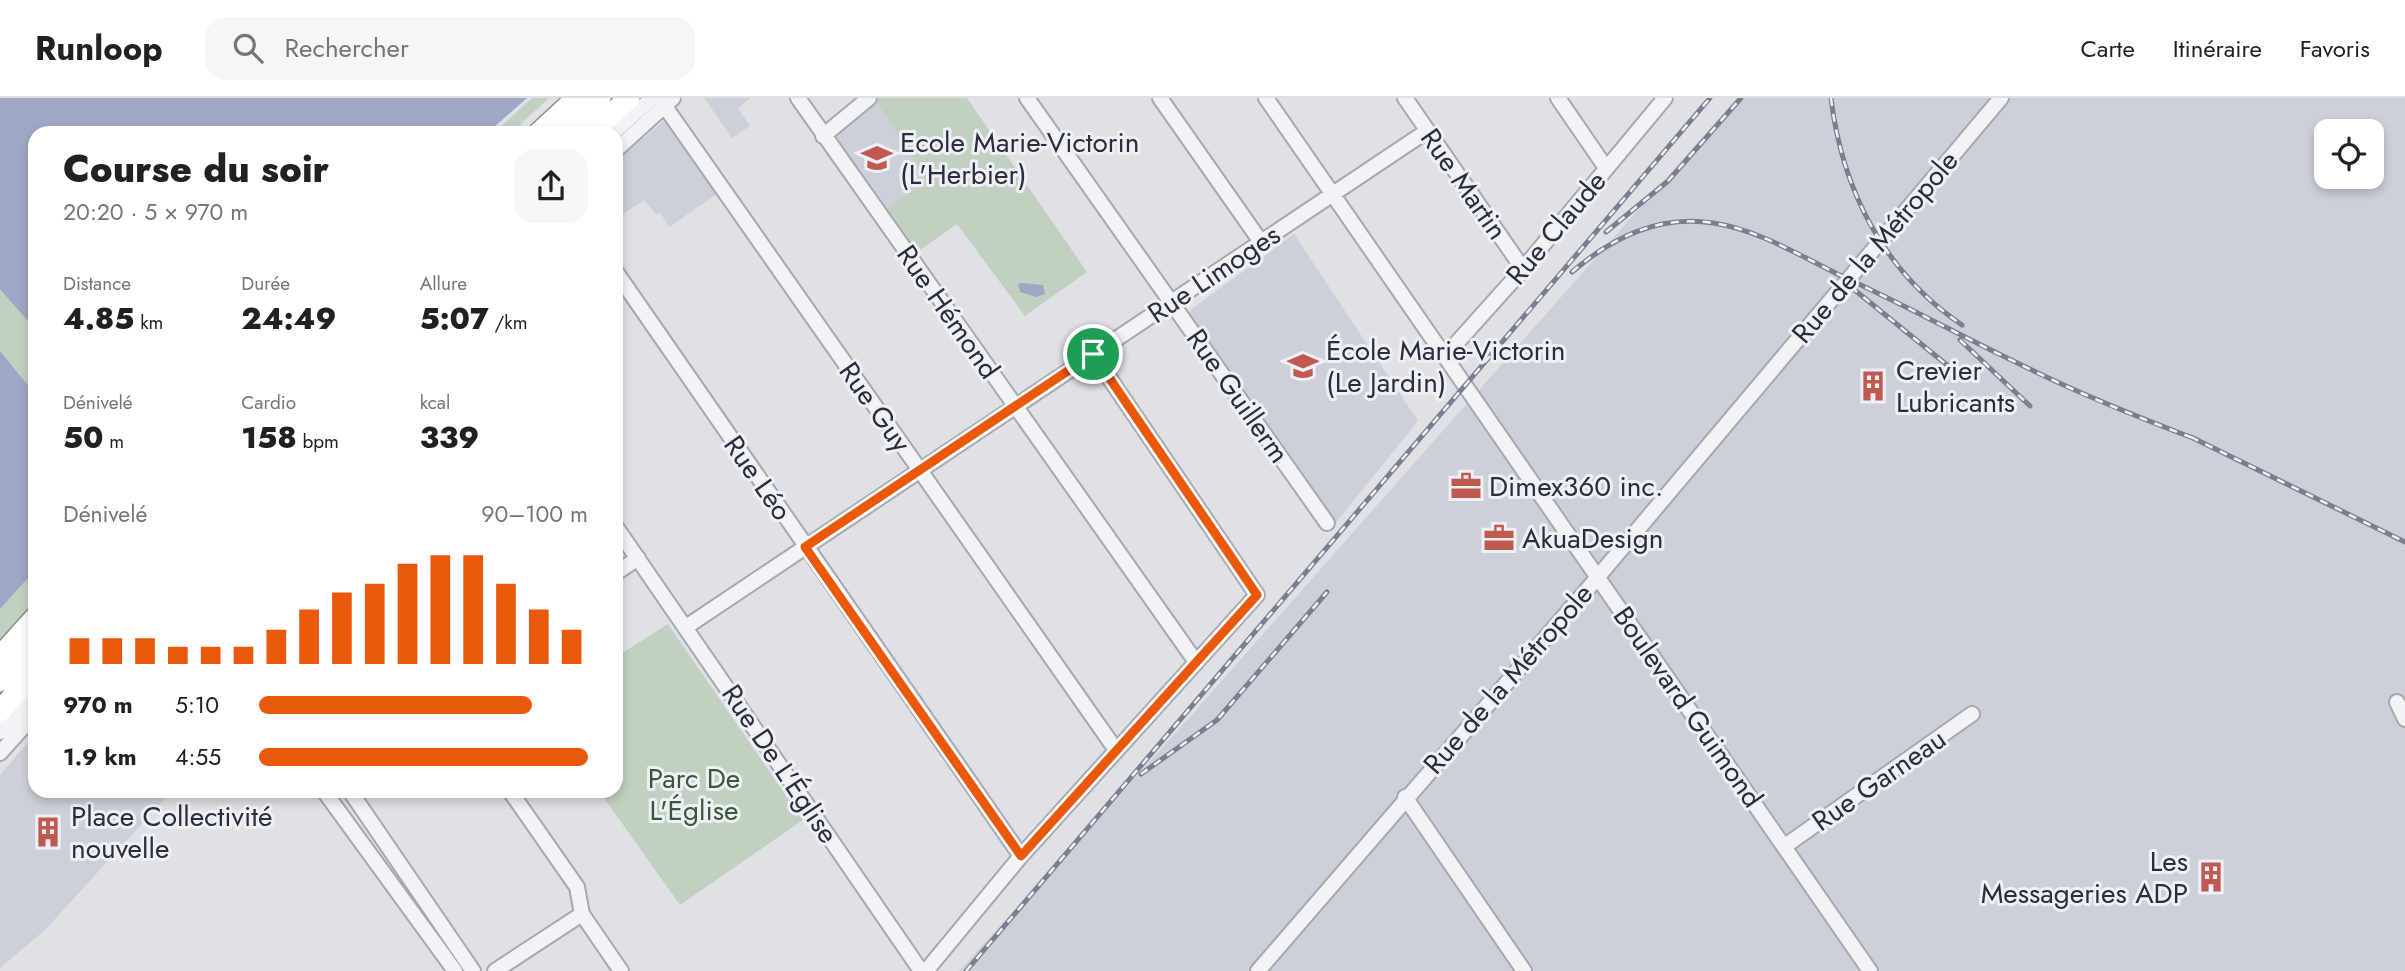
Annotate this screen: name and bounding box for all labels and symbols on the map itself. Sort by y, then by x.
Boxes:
street label: Rue Martin [1411,120,1517,248]
place label: Ecole Marie-Victorin (L'Herbier) [900,122,1139,195]
school or university icon: Ecole Marie-Victorin (L'Herbier) [860,141,894,175]
street label: Rue de la Métropole [1782,142,1968,352]
street label: Rue Claude [1496,162,1616,294]
street label: Rue Limoges [1140,215,1288,333]
street label: Rue Hémond [887,237,1009,387]
street label: Rue Guillerm [1177,321,1299,471]
pin [1063,324,1123,384]
place label: École Marie-Victorin (Le Jardin) [1326,330,1565,403]
school or university icon: École Marie-Victorin (Le Jardin) [1286,349,1320,383]
place label: Crevier Lubricants [1896,350,2015,423]
street label: Rue Guy [829,353,921,461]
building icon: Crevier Lubricants [1856,369,1890,403]
street label: Rue Léo [714,427,802,529]
place label: Dimex360 inc. [1489,466,1663,507]
office icon: Dimex360 inc. [1449,469,1483,503]
place label: AkuaDesign [1522,518,1663,559]
office icon: AkuaDesign [1482,521,1516,555]
street label: Rue de la Métropole [1414,575,1602,783]
street label: Boulevard Guimond [1603,598,1773,816]
street label: Rue De L'Église [712,676,848,852]
street label: Rue Garneau [1804,719,1954,841]
park label: Parc De L'Église [648,758,740,831]
place label: Place Collectivité nouvelle [71,796,272,869]
building icon: Place Collectivité nouvelle [31,815,65,849]
place label: Les Messageries ADP [1981,841,2188,914]
building icon: Les Messageries ADP [2194,860,2228,894]

